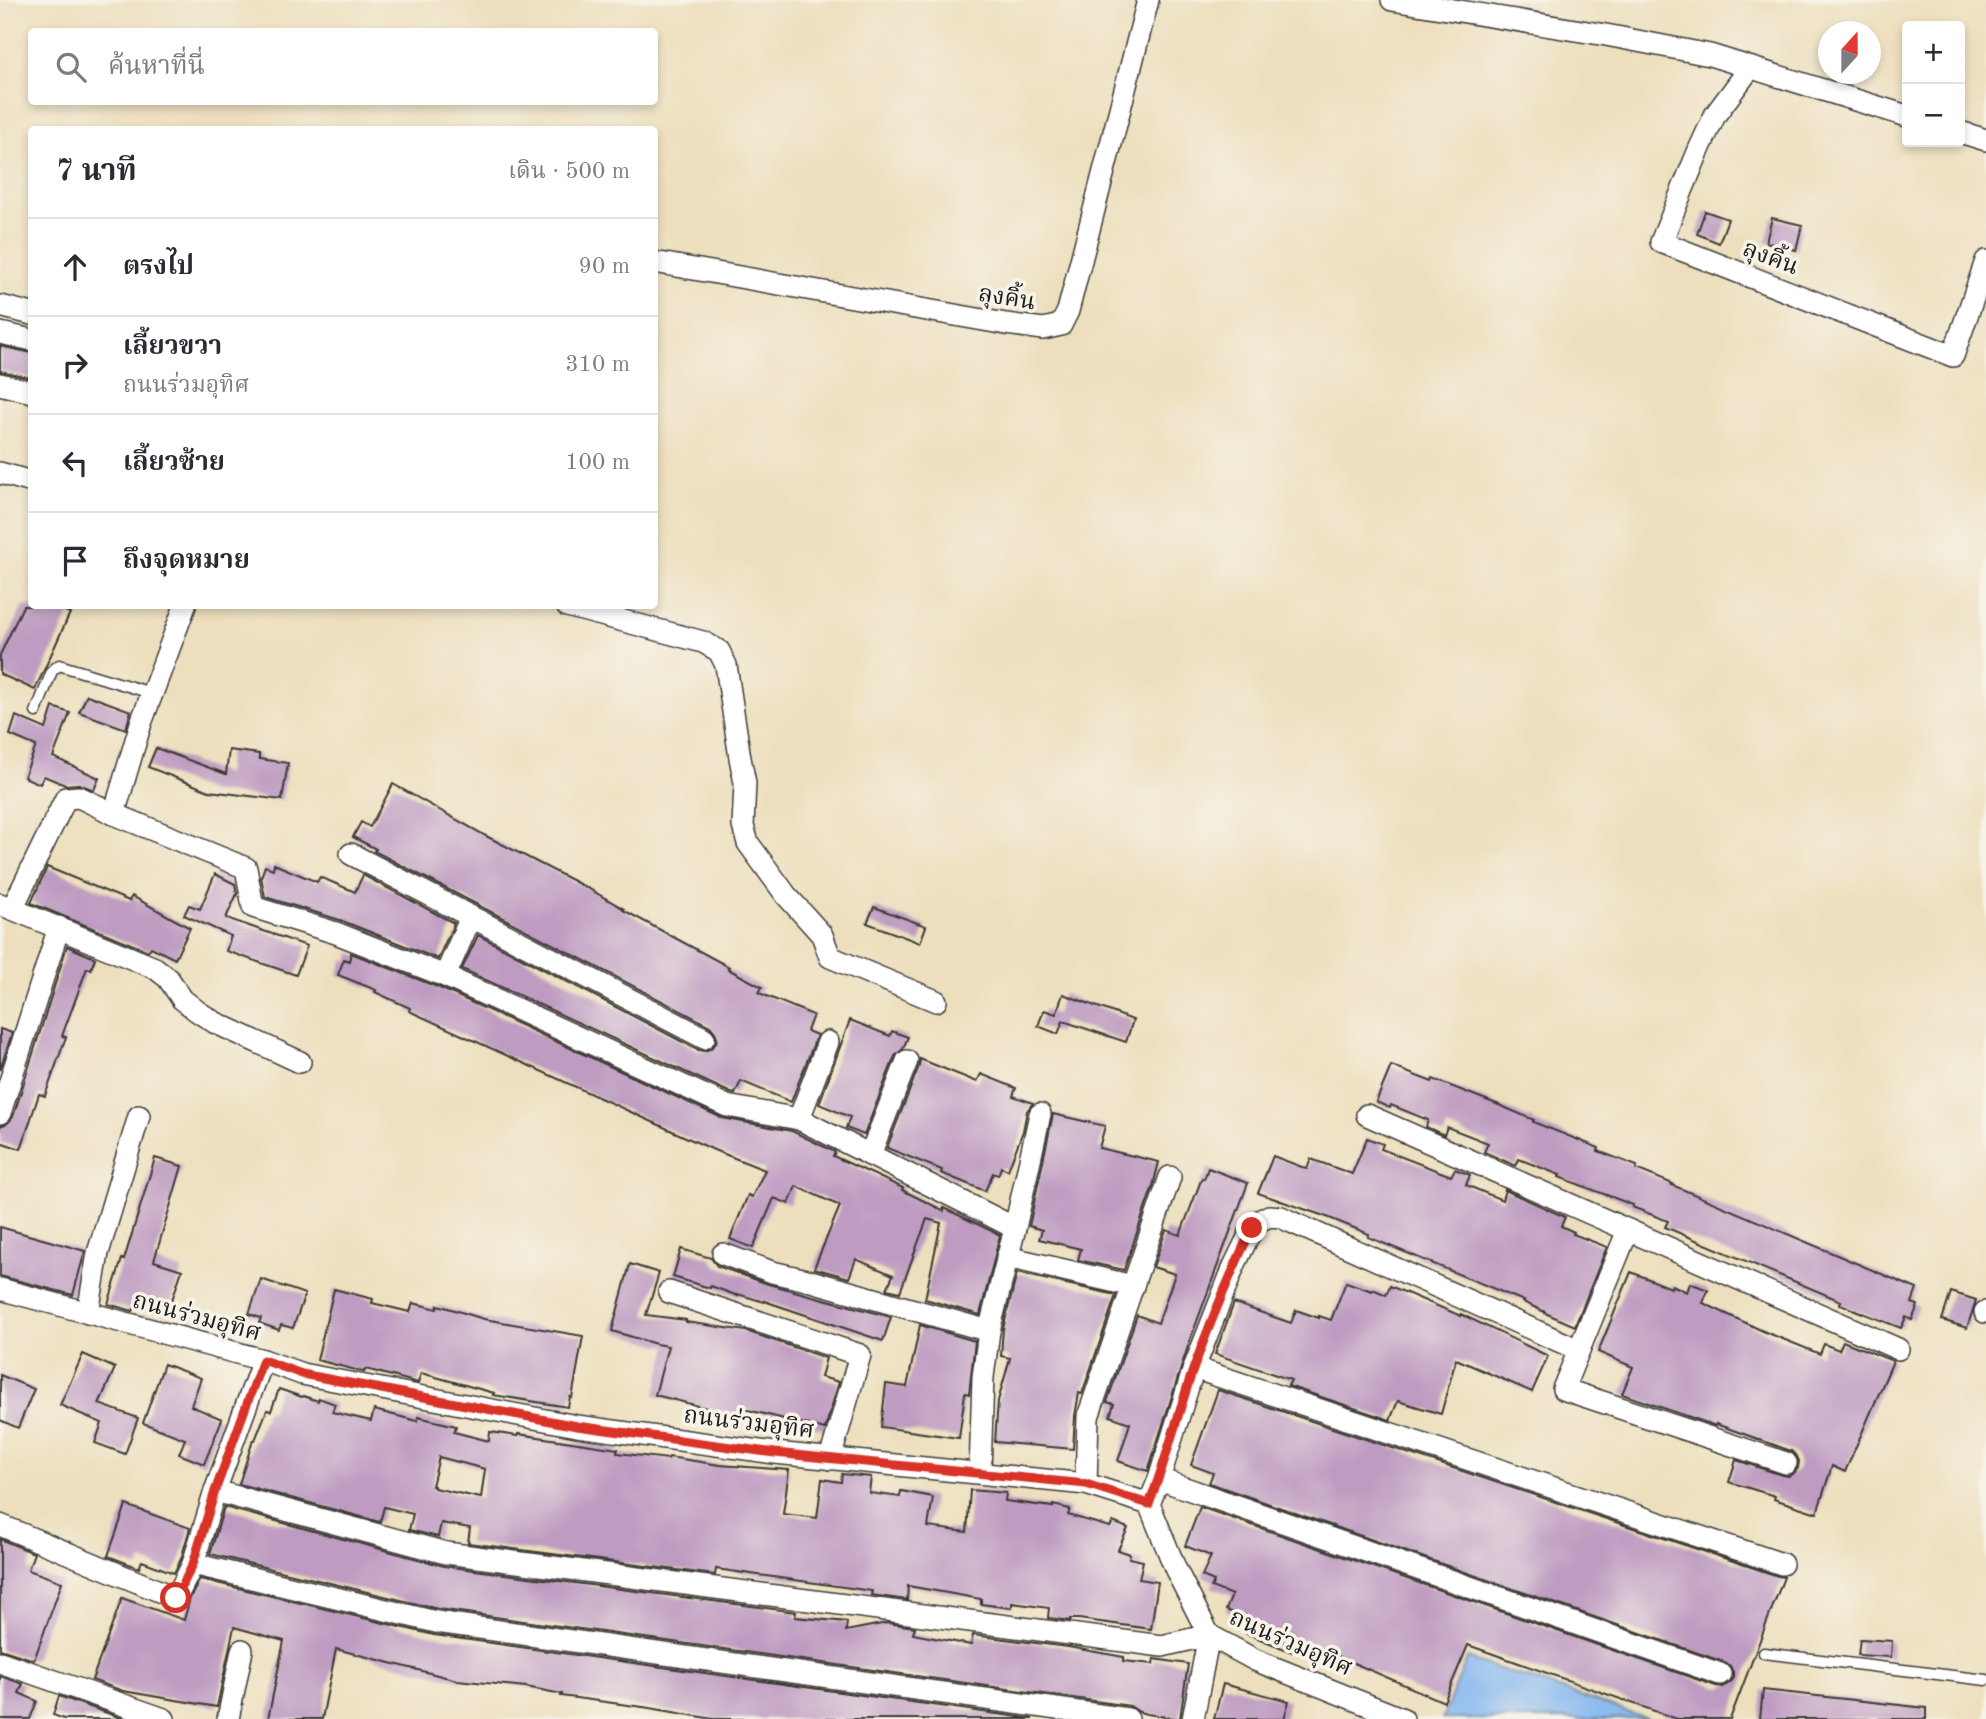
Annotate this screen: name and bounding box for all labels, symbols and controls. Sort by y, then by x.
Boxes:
north arrow [1818,21,1881,84]
map controls [1902,21,1965,147]
button: + [1902,21,1965,84]
search box [28,28,658,105]
icon: search [52,48,90,86]
text: ค้นหาที่นี่ [108,54,205,80]
button: − [1902,84,1965,147]
text: 7 นาที [56,157,137,187]
text: เดิน · 500 m [508,160,630,183]
street label: ลุงคิ้น [1739,230,1804,281]
icon: ahead [56,248,94,286]
text: ตรงไป [123,254,194,280]
text: 90 m [579,255,630,278]
street label: ลุงคิ้น [976,275,1038,316]
text: เลี้ยวขวา [123,334,222,360]
icon: right [56,346,94,384]
text: 310 m [565,353,630,376]
text: ถนนร่วมอุทิศ [123,374,249,397]
icon: left [56,444,94,482]
text: เลี้ยวซ้าย [123,450,225,476]
text: 100 m [565,451,630,474]
icon: arrive [56,542,94,580]
text: ถึงจุดหมาย [123,548,250,574]
route end [1236,1212,1267,1243]
street label: ถนนร่วมอุทิศ [130,1285,264,1348]
street label: ถนนร่วมอุทิศ [682,1400,816,1445]
route start [160,1582,191,1613]
street label: ถนนร่วมอุทิศ [1225,1602,1357,1682]

